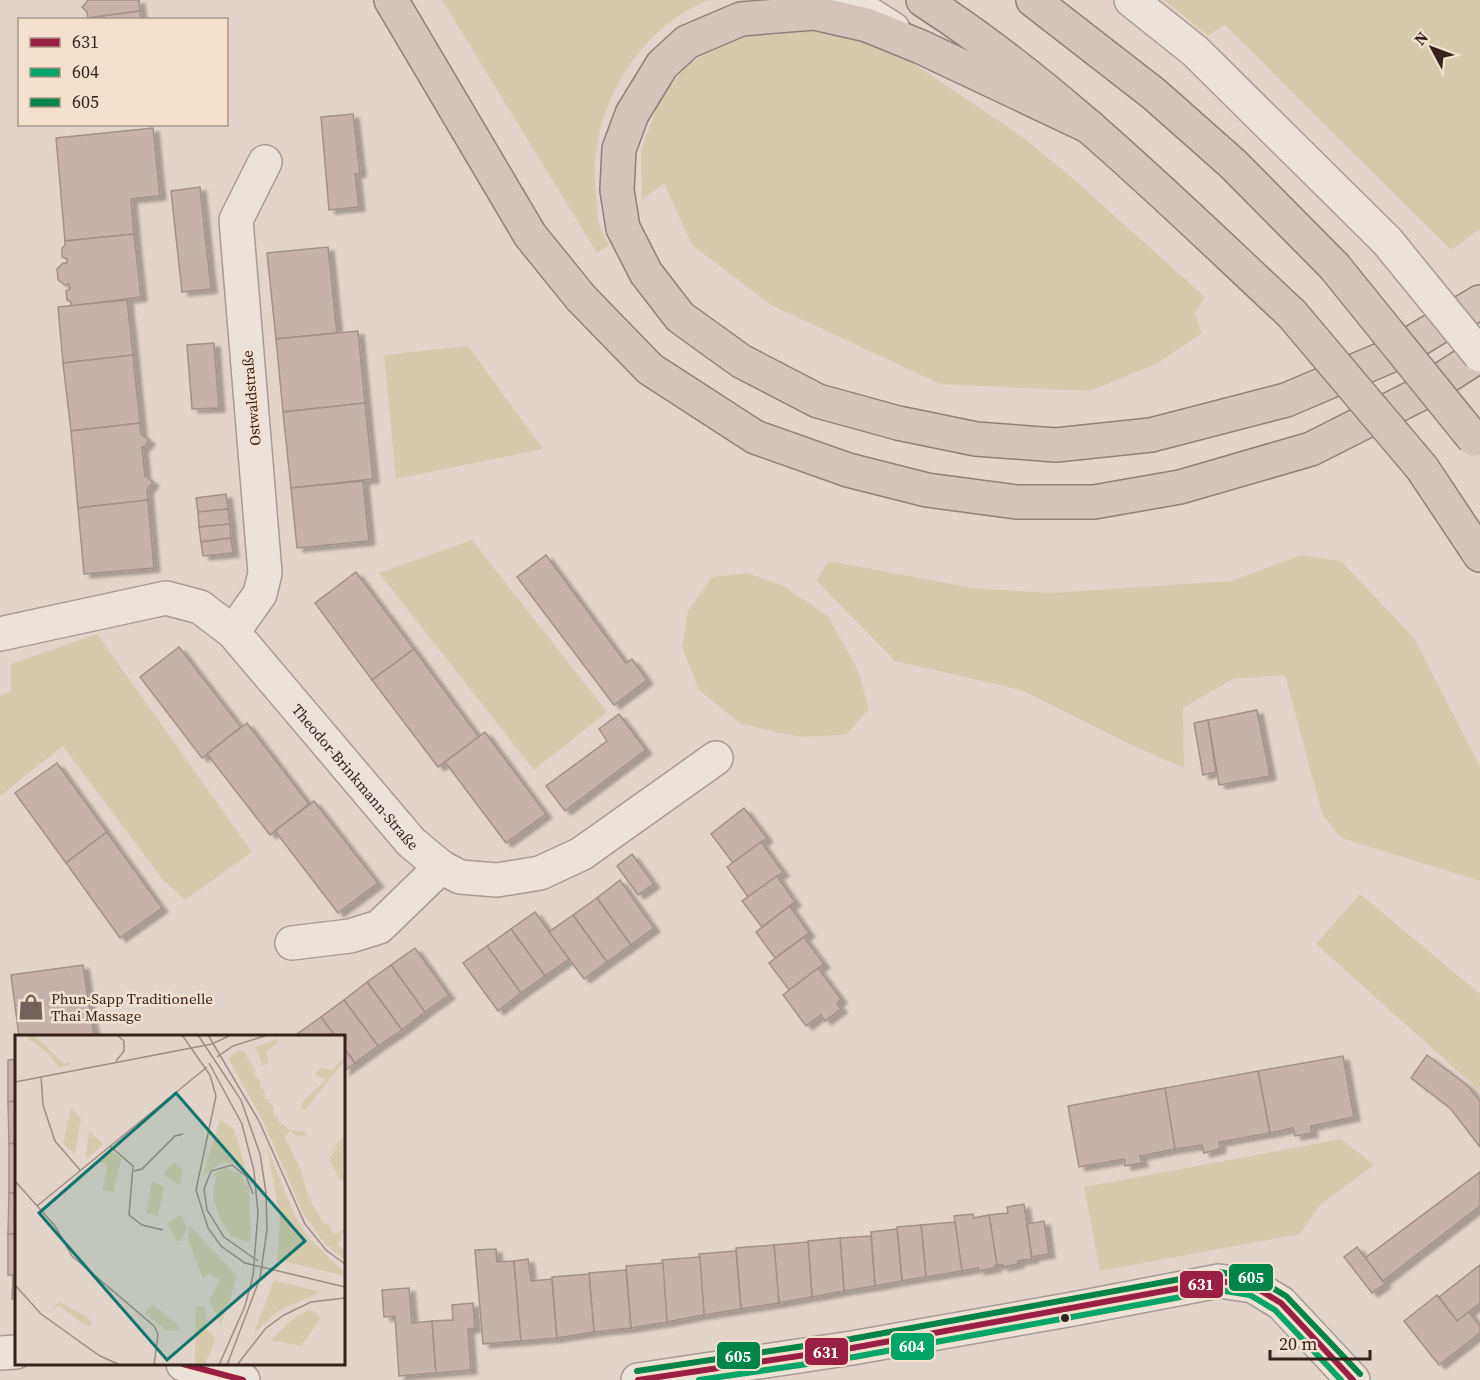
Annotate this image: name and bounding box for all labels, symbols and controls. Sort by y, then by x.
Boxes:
legend [18,18,228,126]
north arrow [1402,18,1462,78]
text: N [1409,26,1433,50]
text: 631 [72,29,99,54]
text: 604 [72,59,99,84]
text: 605 [72,89,99,114]
street label: Ostwaldstraße [236,349,266,447]
street label: Theodor-Brinkmann-Straße [288,699,423,855]
place label: Phun-Sapp Traditionelle Thai Massage [51,988,213,1026]
shop icon: Phun-Sapp Traditionelle Thai Massage [16,992,46,1022]
inset map [15,1035,345,1365]
line badge: 605 [1228,1263,1274,1292]
text: 605 [1238,1266,1264,1288]
line badge: 631 [1179,1270,1224,1299]
text: 631 [1188,1273,1214,1295]
unlabelled marker [1059,1312,1071,1324]
scale bar [1270,1323,1370,1361]
text: 20 m [1279,1331,1317,1356]
line badge: 604 [890,1332,935,1361]
text: 604 [899,1335,925,1357]
line badge: 631 [804,1337,849,1366]
line badge: 605 [716,1341,761,1370]
text: 631 [813,1341,839,1363]
text: 605 [725,1345,751,1367]

